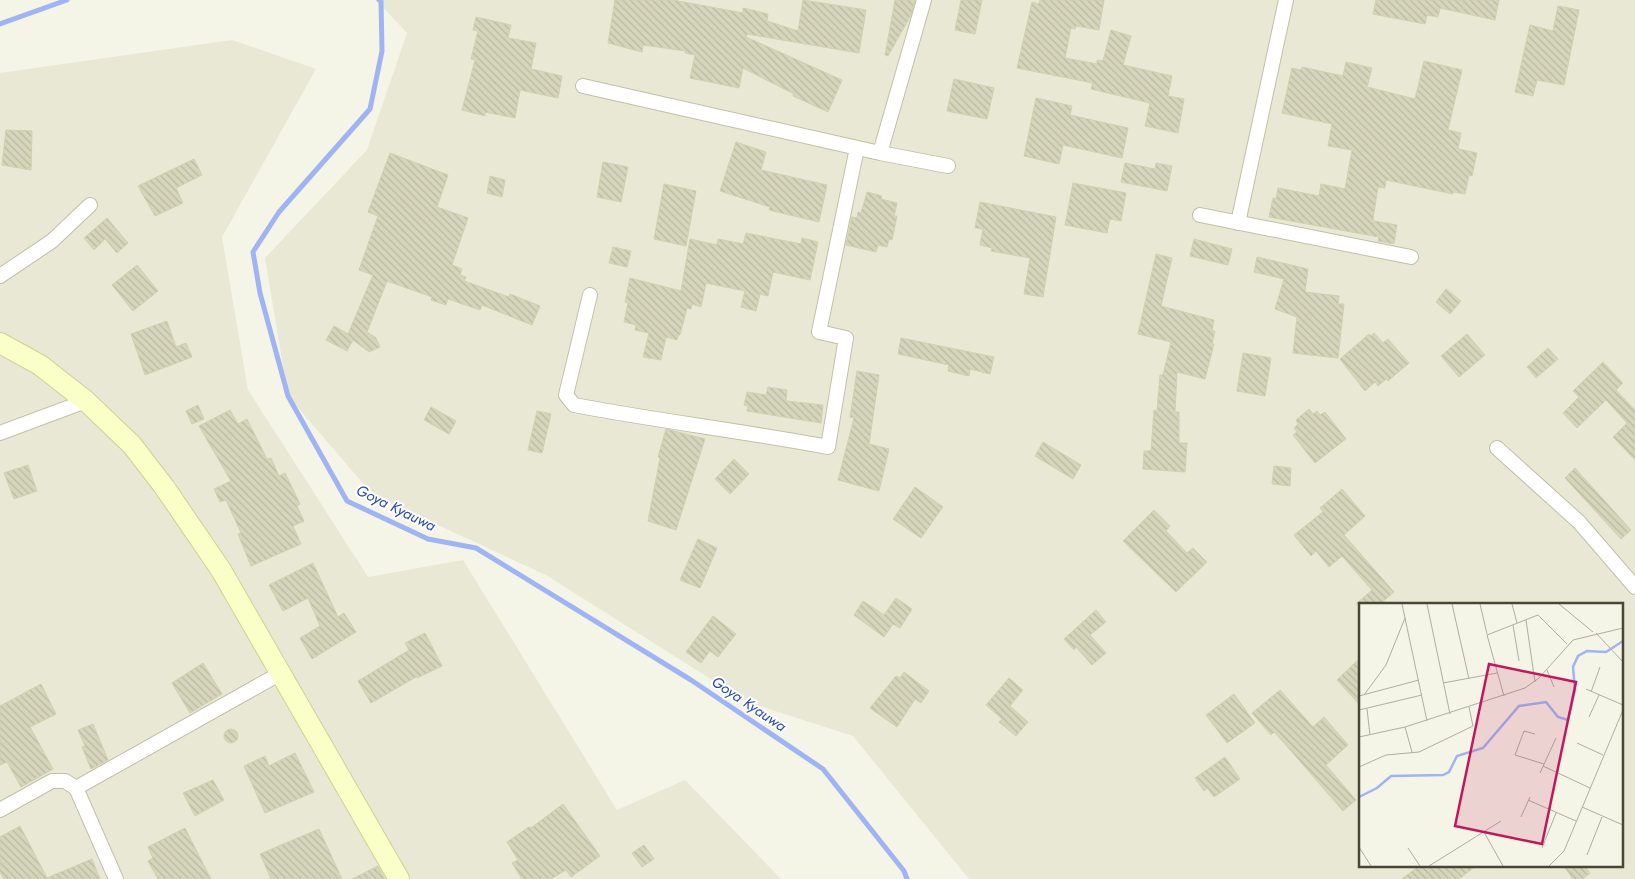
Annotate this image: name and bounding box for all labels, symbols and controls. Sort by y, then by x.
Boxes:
water label: Goya Kyauwa [352,479,440,537]
inset map [1359,603,1622,866]
water label: Goya Kyauwa [707,671,791,738]

